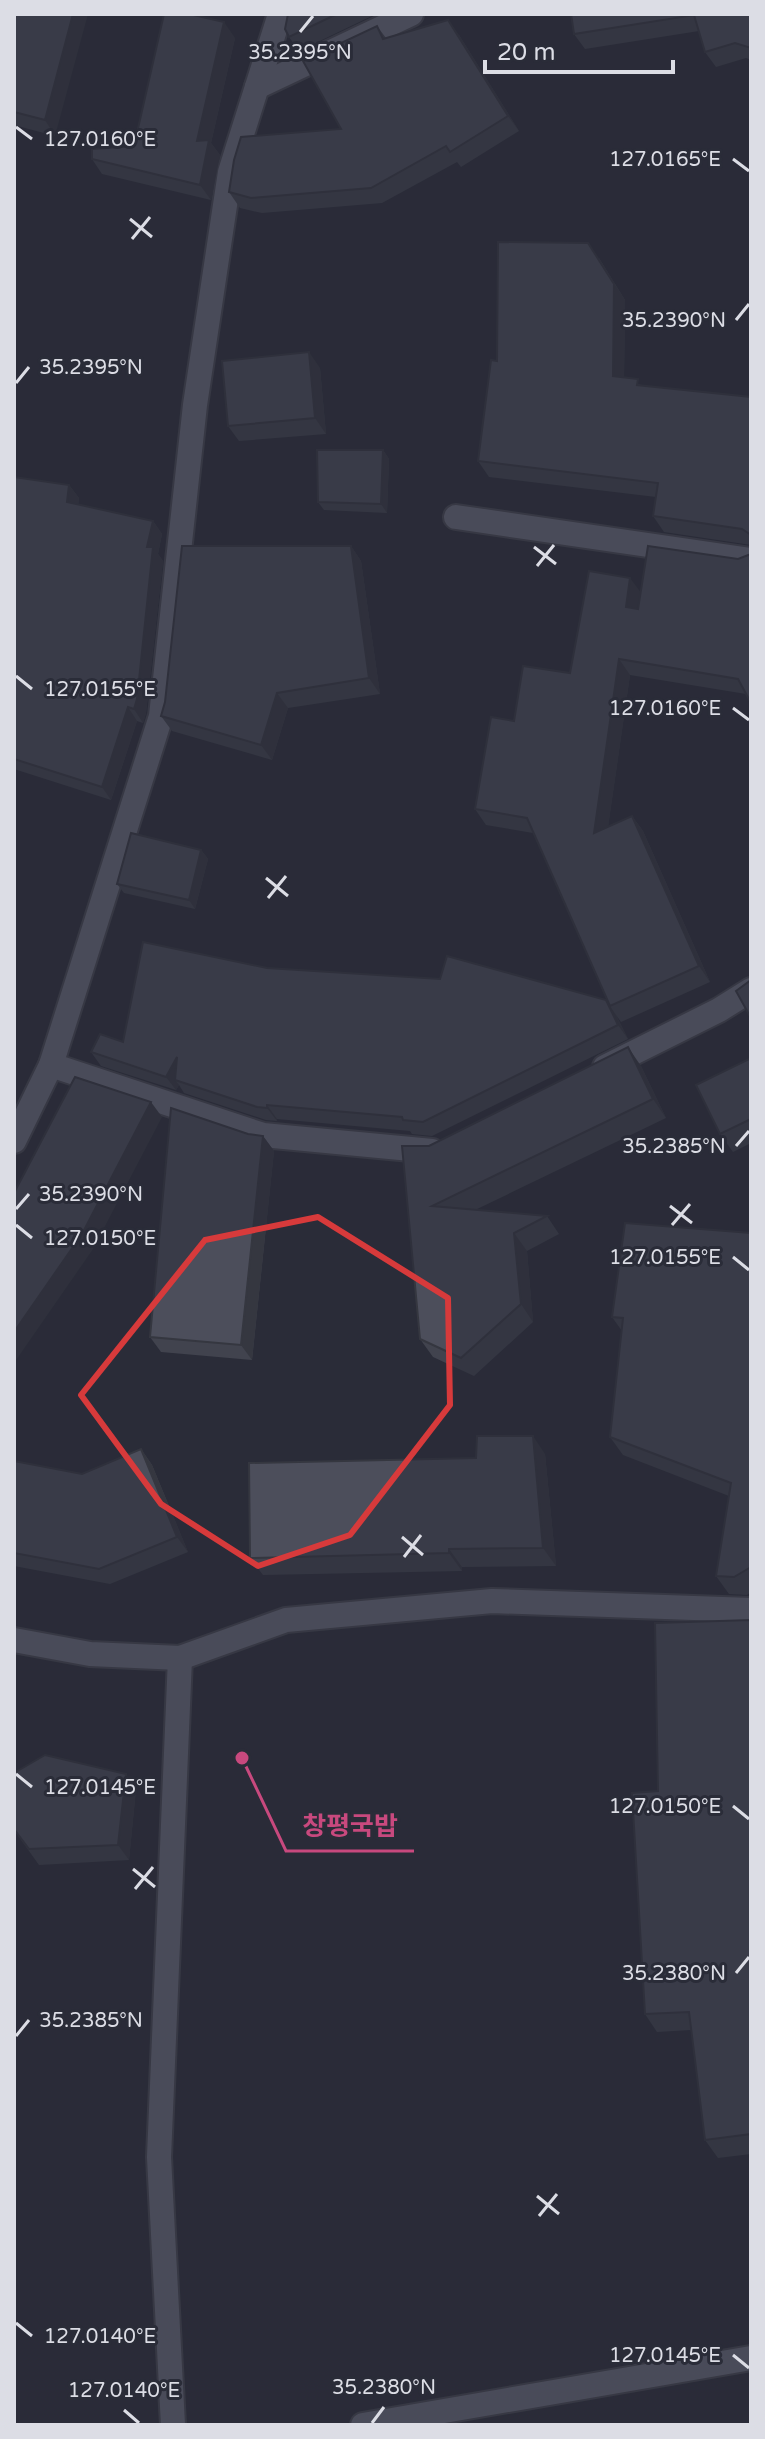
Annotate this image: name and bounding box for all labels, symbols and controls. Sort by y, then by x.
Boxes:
scale bar [485,24,673,74]
text: 20 m [497,38,555,67]
text: 35.2395°N [248,41,352,65]
text: 127.0160°E [44,128,156,152]
text: 127.0165°E [609,148,721,172]
text: 35.2390°N [622,309,726,333]
text: 35.2395°N [39,356,143,380]
text: 127.0155°E [44,678,156,702]
text: 127.0160°E [609,697,721,721]
text: 35.2385°N [622,1135,726,1159]
text: 35.2390°N [39,1183,143,1207]
text: 127.0150°E [44,1227,156,1251]
text: 127.0155°E [609,1246,721,1270]
text: 127.0145°E [44,1776,156,1800]
text: 127.0150°E [609,1795,721,1819]
callout: 창평국밥 [286,1801,414,1851]
text: 창평국밥 [302,1811,398,1842]
text: 35.2380°N [622,1962,726,1986]
text: 35.2385°N [39,2009,143,2033]
text: 127.0140°E [44,2325,156,2349]
text: 127.0145°E [609,2344,721,2368]
text: 35.2380°N [332,2376,436,2400]
text: 127.0140°E [68,2379,180,2403]

